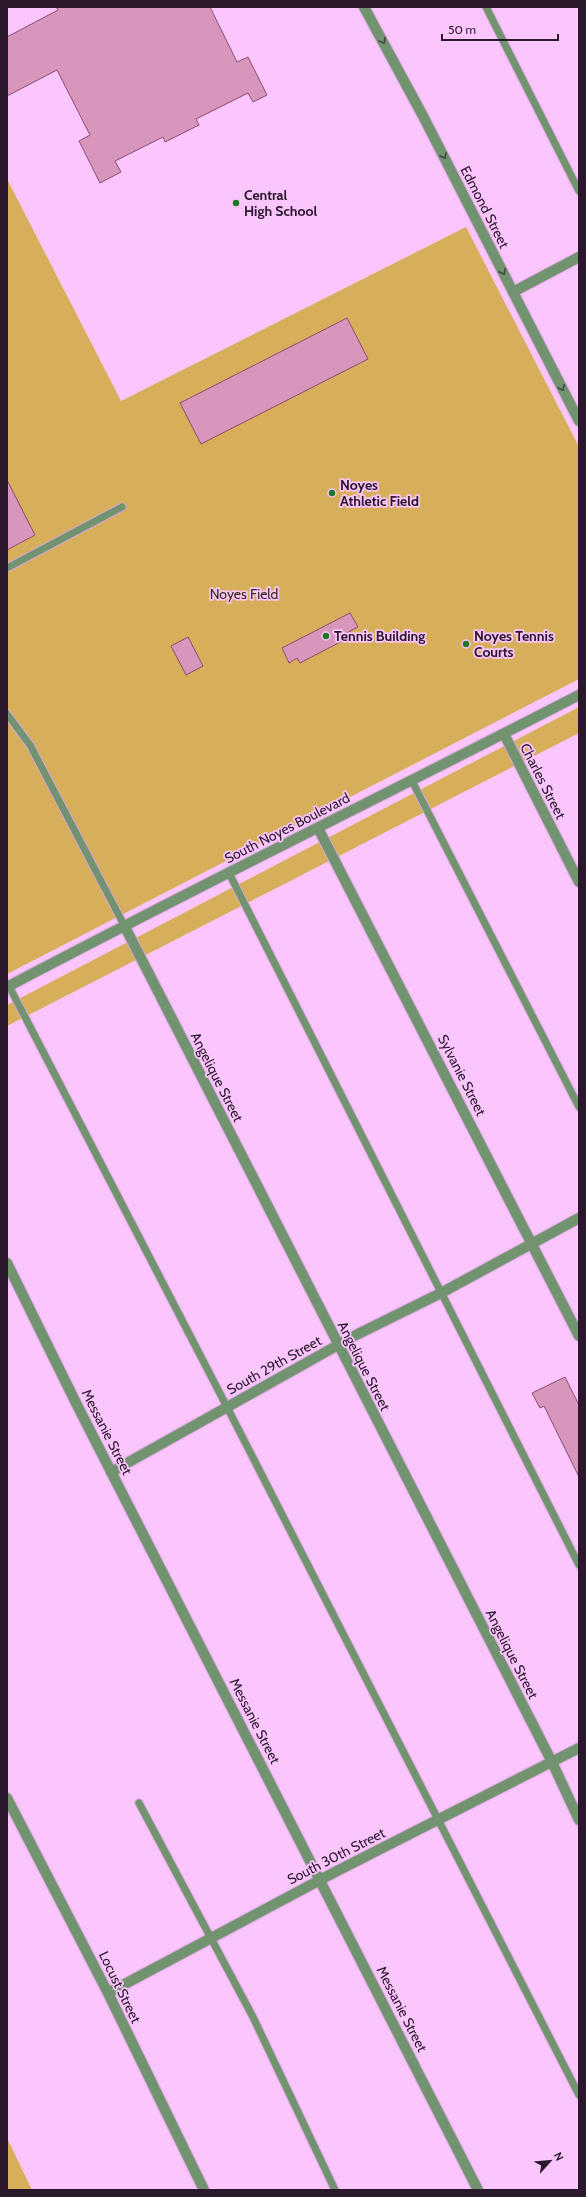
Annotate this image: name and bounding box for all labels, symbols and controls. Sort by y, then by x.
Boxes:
scale bar [442,16,558,42]
text: 50 m [448,22,476,37]
one-way arrow [378,37,386,45]
one-way arrow [439,152,446,160]
street label: Edmond Street [457,163,514,251]
place label: Central High School [244,186,317,220]
marker: Central High School [231,198,241,208]
one-way arrow [498,268,506,275]
one-way arrow [557,384,565,391]
place label: Noyes Athletic Field [340,476,419,510]
marker: Noyes Athletic Field [327,488,337,498]
park label: Noyes Field [210,585,278,603]
place label: Tennis Building [334,627,425,645]
place label: Noyes Tennis Courts [474,627,554,661]
marker: Tennis Building [321,631,331,641]
marker: Noyes Tennis Courts [461,639,471,649]
street label: Charles Street [516,740,570,822]
street label: South Noyes Boulevard [221,789,353,867]
street label: Angelique Street [187,1029,247,1125]
street label: Sylvanie Street [434,1031,490,1119]
street label: Angelique Street [334,1318,394,1414]
street label: South 29th Street [224,1331,325,1398]
street label: Messanie Street [78,1386,136,1478]
street label: Angelique Street [482,1606,542,1702]
street label: Messanie Street [226,1675,284,1767]
street label: South 30th Street [284,1823,388,1888]
street label: Locust Street [95,1948,145,2026]
street label: Messanie Street [373,1963,431,2055]
north arrow [530,2141,570,2181]
text: N [551,2150,567,2163]

